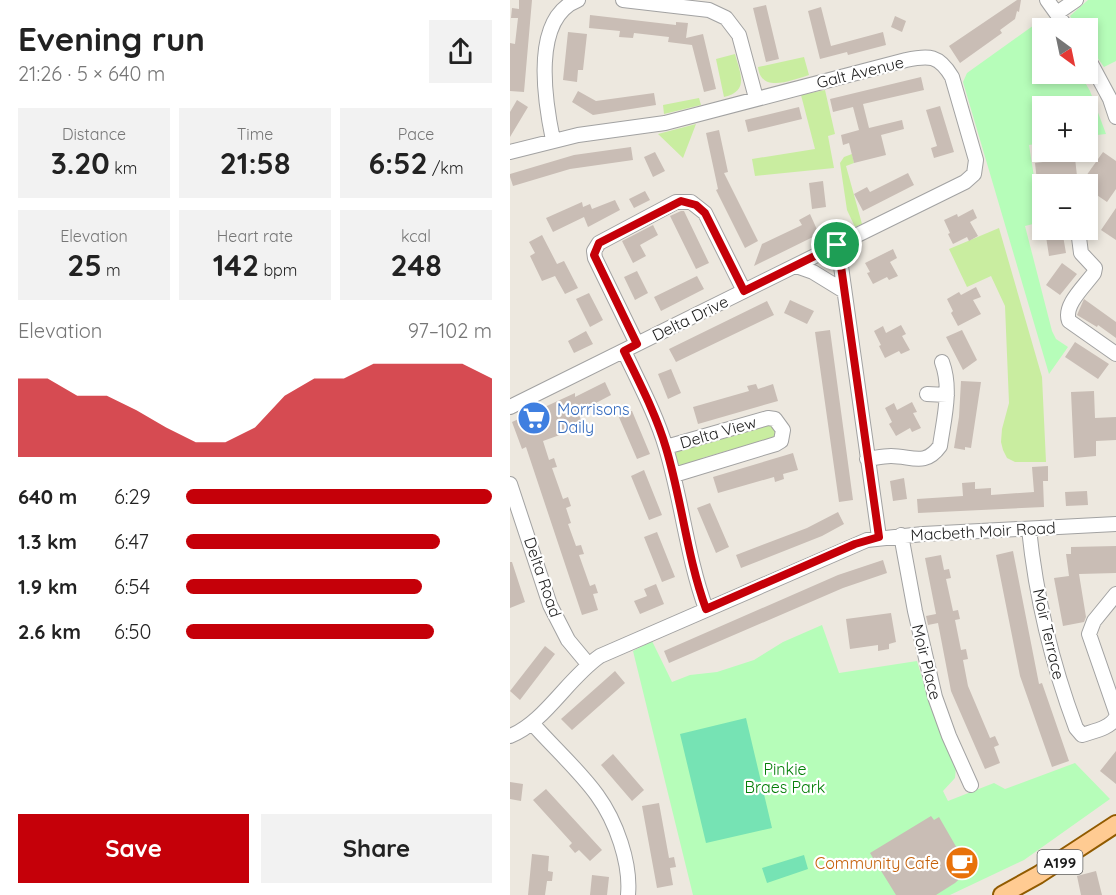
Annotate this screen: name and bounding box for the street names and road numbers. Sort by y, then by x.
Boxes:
street label: Galt Avenue [814,52,906,92]
street label: Delta Drive [649,291,731,345]
street label: Delta View [677,412,759,452]
street label: Macbeth Moir Road [910,517,1056,545]
street label: Delta Road [520,534,566,620]
street label: Moir Terrace [1029,587,1069,681]
street label: Moir Place [908,622,946,702]
road number: A199 [1038,850,1082,874]

